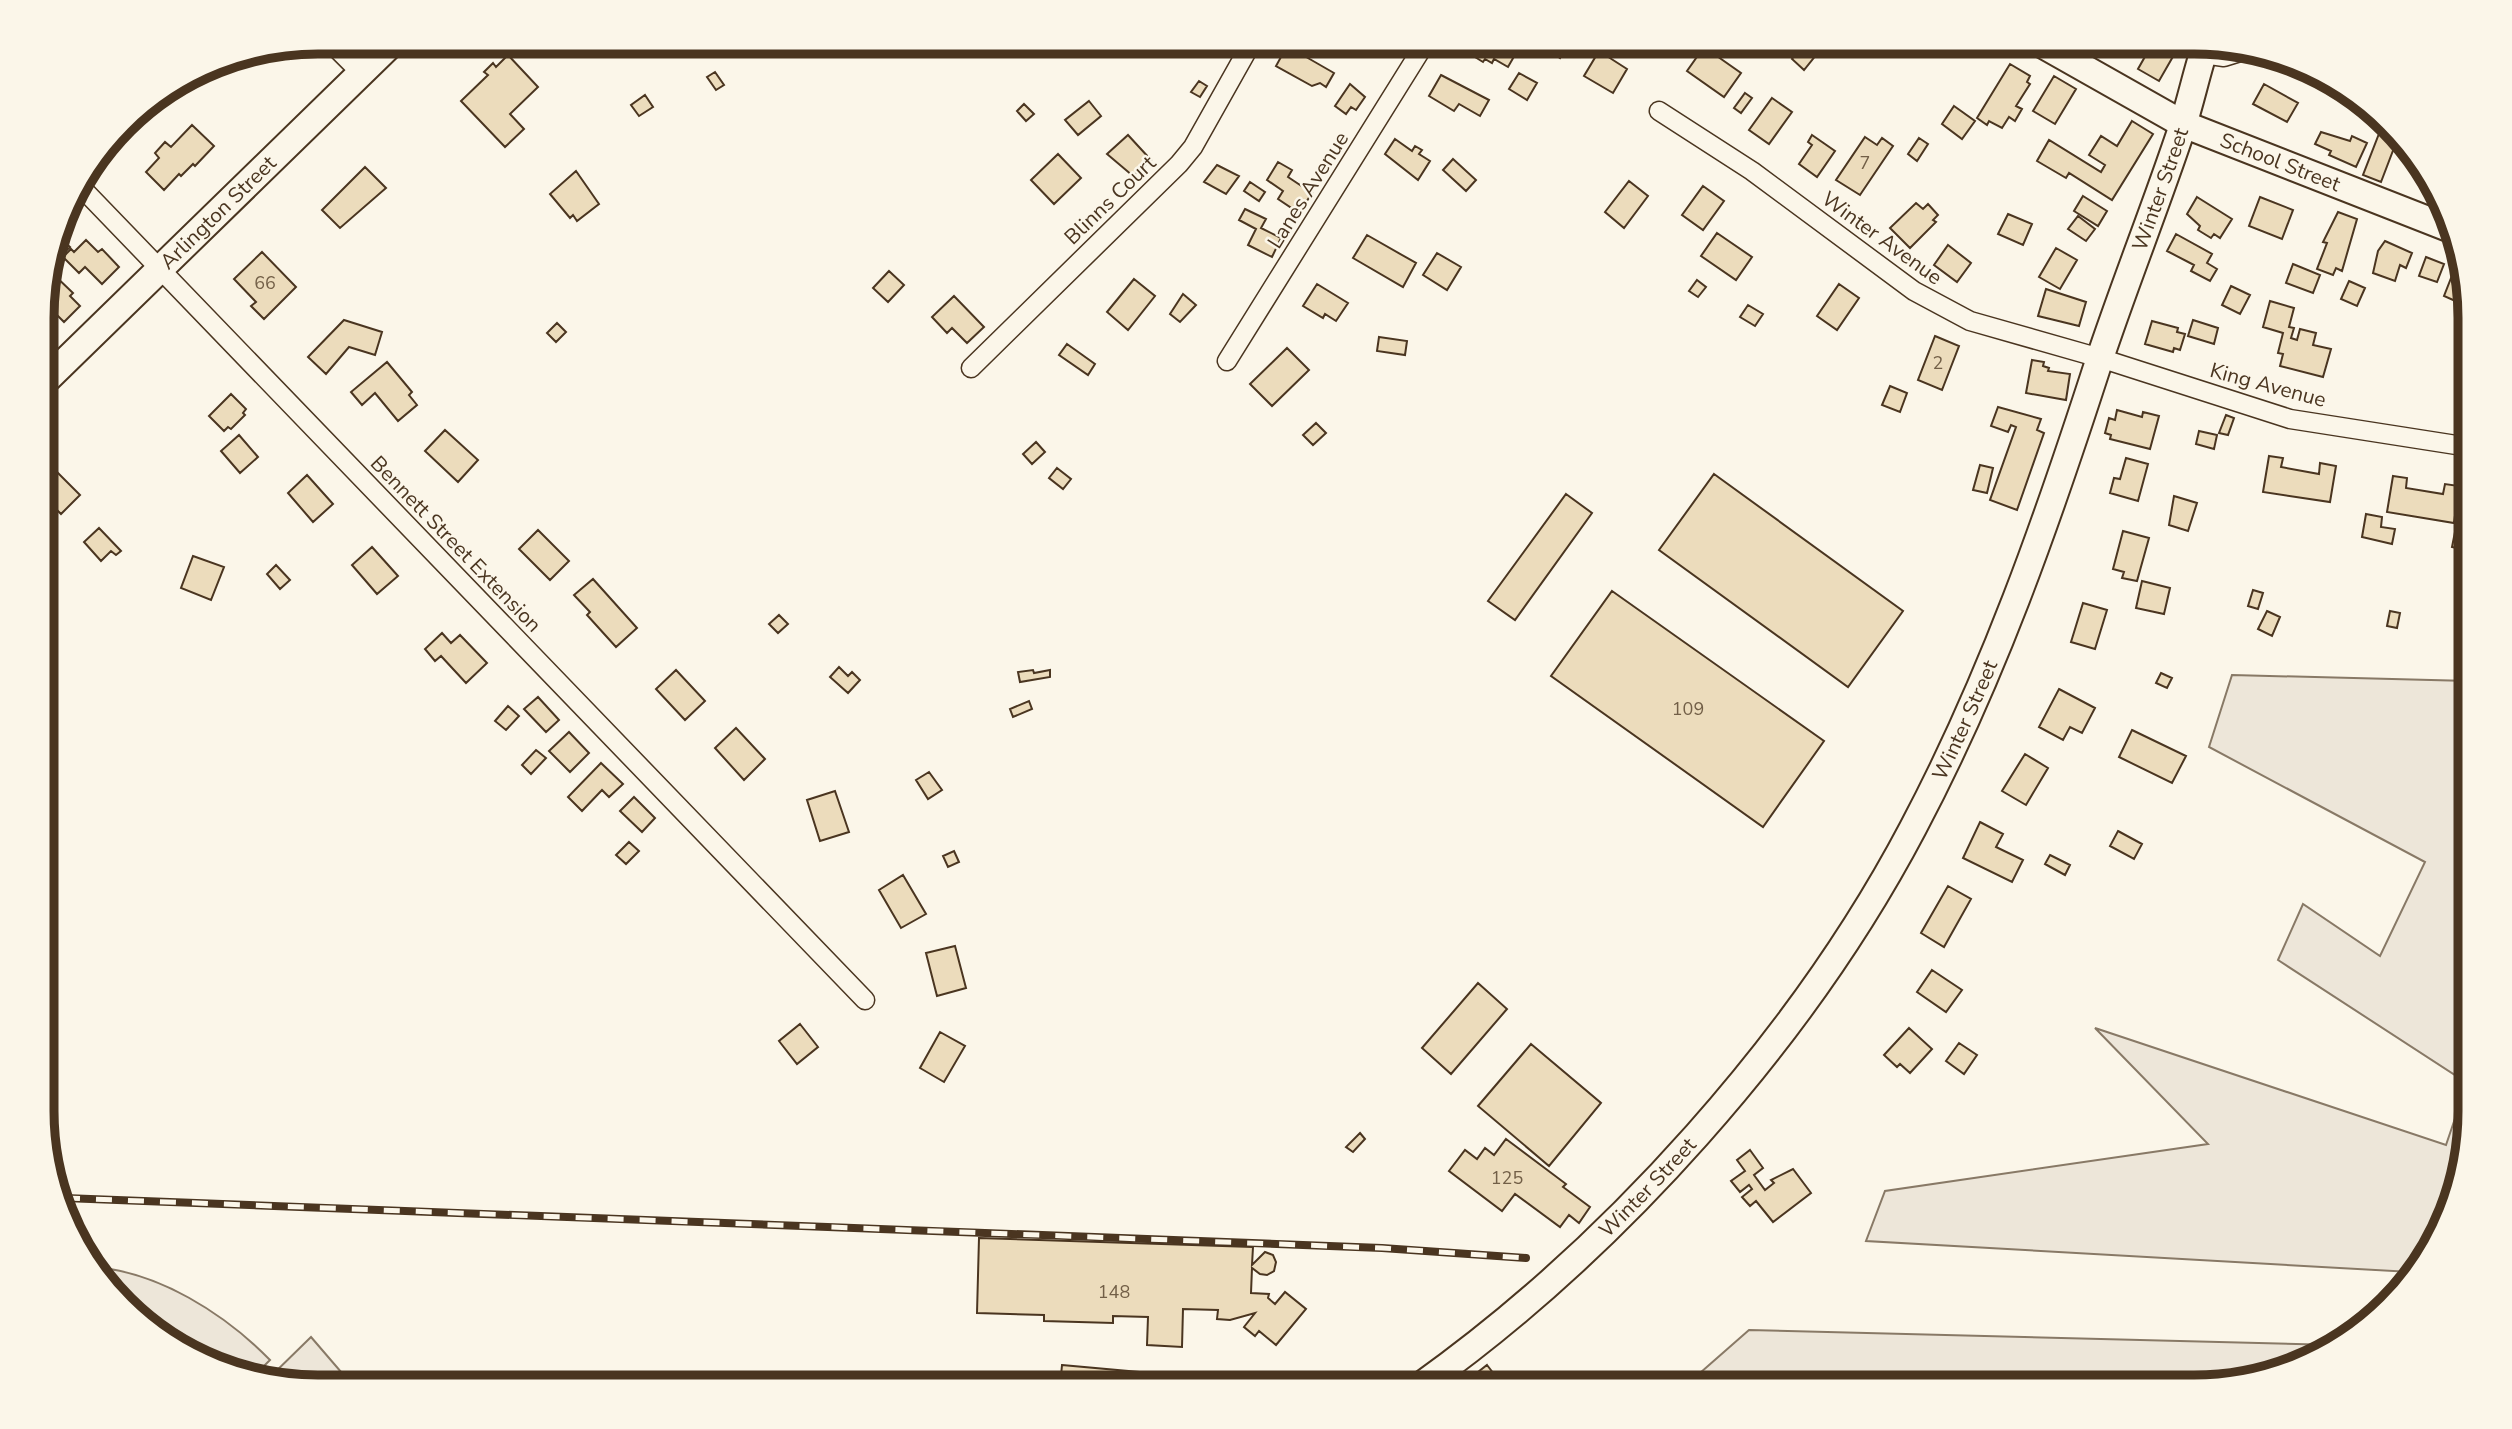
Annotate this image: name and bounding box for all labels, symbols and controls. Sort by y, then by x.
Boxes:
street label: Winter Street [2125,123,2195,255]
street label: Lanes Avenue [1261,126,1355,254]
street label: School Street [2216,126,2345,199]
street label: Arlington Street [154,149,283,275]
street label: Blinns Court [1058,149,1162,251]
house number: 7 [1860,151,1870,175]
street label: Winter Avenue [1816,185,1948,291]
house number: 66 [254,271,276,295]
house number: 2 [1933,351,1943,375]
street label: King Avenue [2207,356,2329,414]
street label: Bennett Street Extension [364,450,548,638]
street label: Winter Street [1926,655,2004,785]
house number: 109 [1672,697,1704,721]
street label: Winter Street [1593,1131,1703,1243]
house number: 125 [1491,1166,1523,1190]
house number: 148 [1098,1280,1130,1304]

